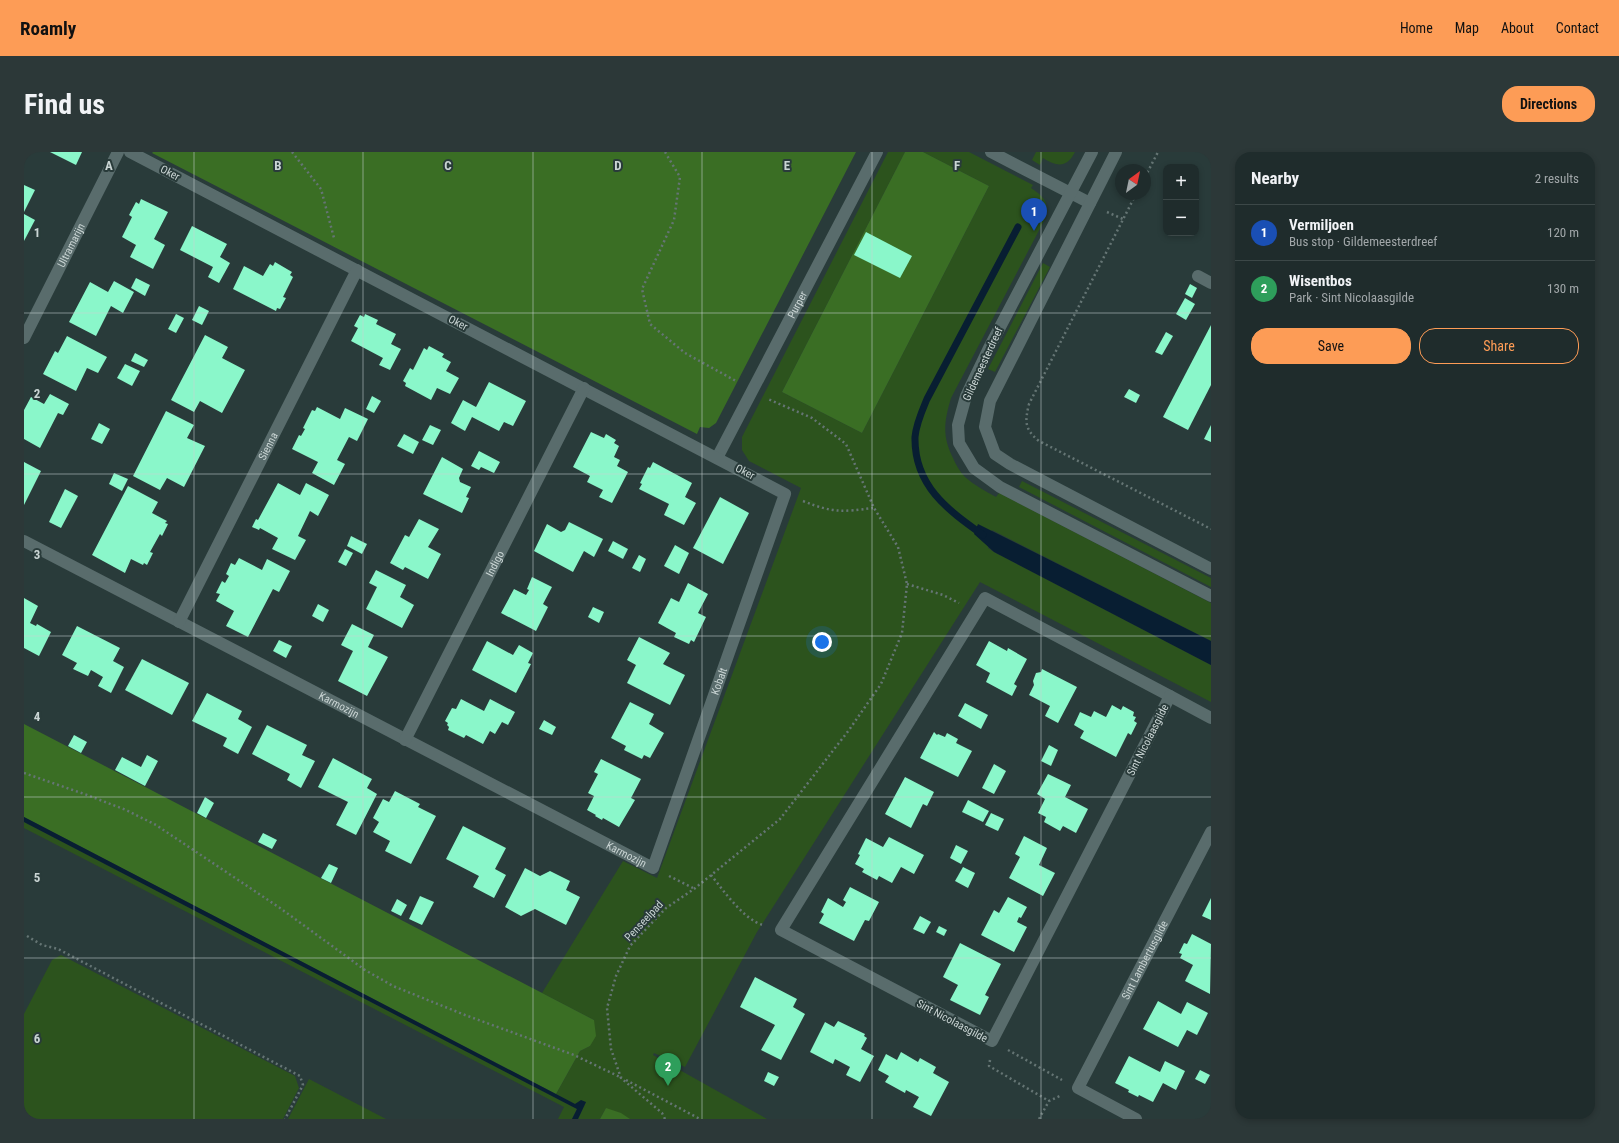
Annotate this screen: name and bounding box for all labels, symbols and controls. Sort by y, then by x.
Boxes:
text: Roamly [20,17,76,40]
text: Home [1400,20,1433,36]
text: Map [1455,20,1479,36]
text: About [1501,20,1534,36]
text: Contact [1556,20,1599,36]
button: Directions [1502,86,1595,122]
text: Find us [24,88,105,121]
text: A [105,158,113,173]
text: B [274,158,282,173]
text: C [444,158,452,173]
text: D [614,158,622,173]
text: E [784,158,791,173]
text: F [954,158,960,173]
street label: Oker [158,163,182,184]
north arrow [1115,164,1151,200]
map controls [1163,164,1199,236]
button: + [1163,164,1199,200]
text: Nearby [1251,168,1299,188]
text: 2 results [1535,171,1579,186]
pin: 1 [1021,198,1047,231]
button: − [1163,200,1199,236]
text: Vermiljoen [1289,216,1354,234]
street label: Ultramarijn [54,221,87,269]
text: 1 [34,225,40,240]
text: 1 [1261,225,1267,240]
text: 120 m [1547,225,1579,240]
text: Bus stop · Gildemeesterdreef [1289,234,1437,249]
text: Wisentbos [1289,272,1352,290]
text: 2 [1261,281,1267,296]
text: 130 m [1547,281,1579,296]
street label: Purper [785,288,810,320]
text: Park · Sint Nicolaasgilde [1289,290,1414,305]
street label: Oker [446,313,470,334]
street label: Gildemeesterdreef [960,325,1006,403]
button: Save [1251,328,1411,364]
button: Share [1419,328,1579,364]
text: 2 [34,386,41,401]
street label: Sienna [255,430,280,462]
street label: Oker [733,462,757,483]
text: 3 [34,547,40,562]
street label: Indigo [483,548,507,579]
your location [812,632,832,652]
street label: Kobalt [708,666,730,697]
street label: Karmozijn [317,689,361,721]
street label: Sint Nicolaasgilde [1124,702,1172,778]
text: 4 [34,709,41,724]
street label: Karmozijn [604,838,649,870]
text: 5 [34,870,41,885]
street label: Penseelpad [622,898,666,944]
street label: Sint Lambertusgilde [1119,918,1170,1002]
street label: Sint Nicolaasgilde [914,997,990,1045]
text: 6 [34,1031,41,1046]
pin: 2 [655,1053,681,1086]

